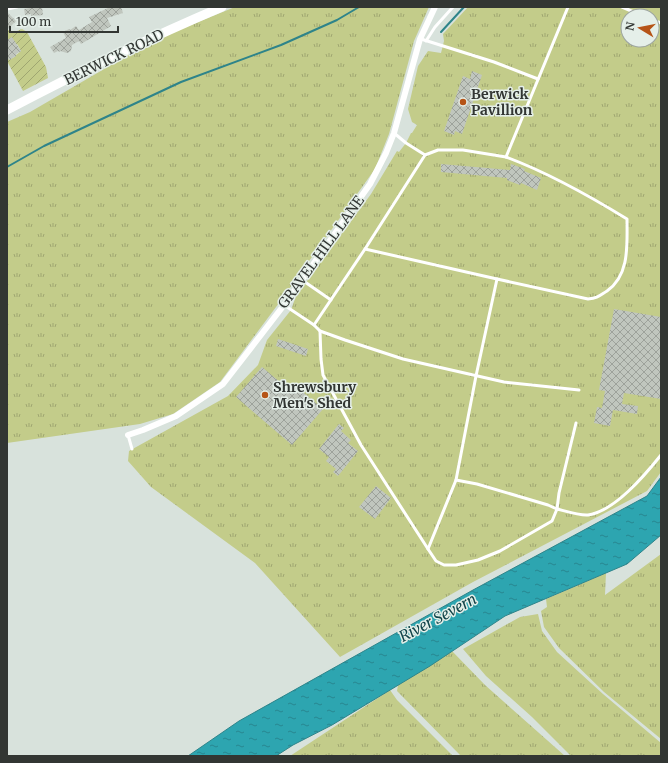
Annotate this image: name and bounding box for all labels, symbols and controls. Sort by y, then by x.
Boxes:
scale bar [10,8,118,34]
north arrow [620,8,660,48]
text: 100 m [16,14,51,29]
text: N [623,20,638,32]
street label: BERWICK ROAD [61,25,167,89]
place label: Berwick Pavillion [471,85,533,119]
marker: Berwick Pavillion [458,97,468,107]
street label: GRAVEL HILL LANE [274,192,368,312]
place label: Shrewsbury Men's Shed [273,378,357,412]
marker: Shrewsbury Men's Shed [260,390,270,400]
water label: River Severn [396,589,480,646]

